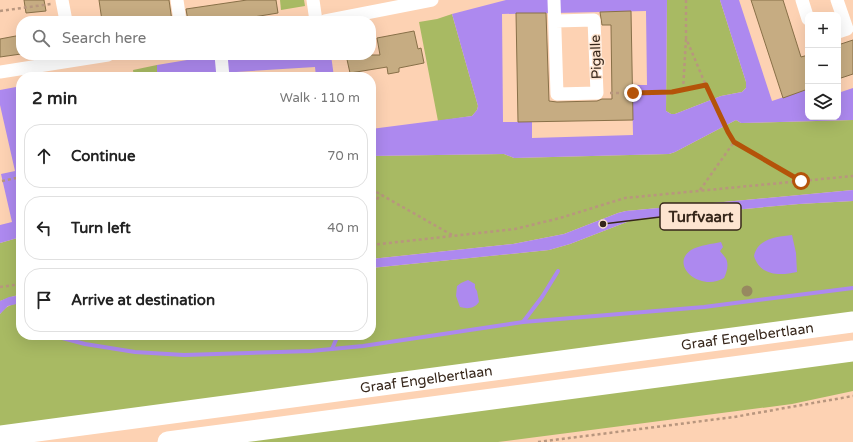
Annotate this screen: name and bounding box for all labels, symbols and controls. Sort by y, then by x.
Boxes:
map controls [805,12,841,120]
button: + [805,12,841,48]
search box [16,16,376,60]
icon: search [30,27,52,49]
text: Search here [62,29,146,47]
street label: Pigalle [587,34,605,79]
button: − [805,48,841,84]
route end [624,84,642,102]
button: layers [805,84,841,120]
text: 2 min [32,88,77,109]
text: Walk · 110 m [280,90,360,106]
icon: ahead [33,145,55,167]
text: Continue [71,147,135,165]
text: 70 m [327,148,359,164]
route start [792,172,810,190]
callout: Turfvaart [660,203,741,230]
text: Turfvaart [667,208,734,226]
icon: left [33,217,55,239]
text: Turn left [71,219,131,237]
text: 40 m [327,220,359,236]
icon: arrive [33,289,55,311]
text: Arrive at destination [71,291,215,309]
street label: Graaf Engelbertlaan [680,319,815,353]
street label: Graaf Engelbertlaan [359,362,493,396]

